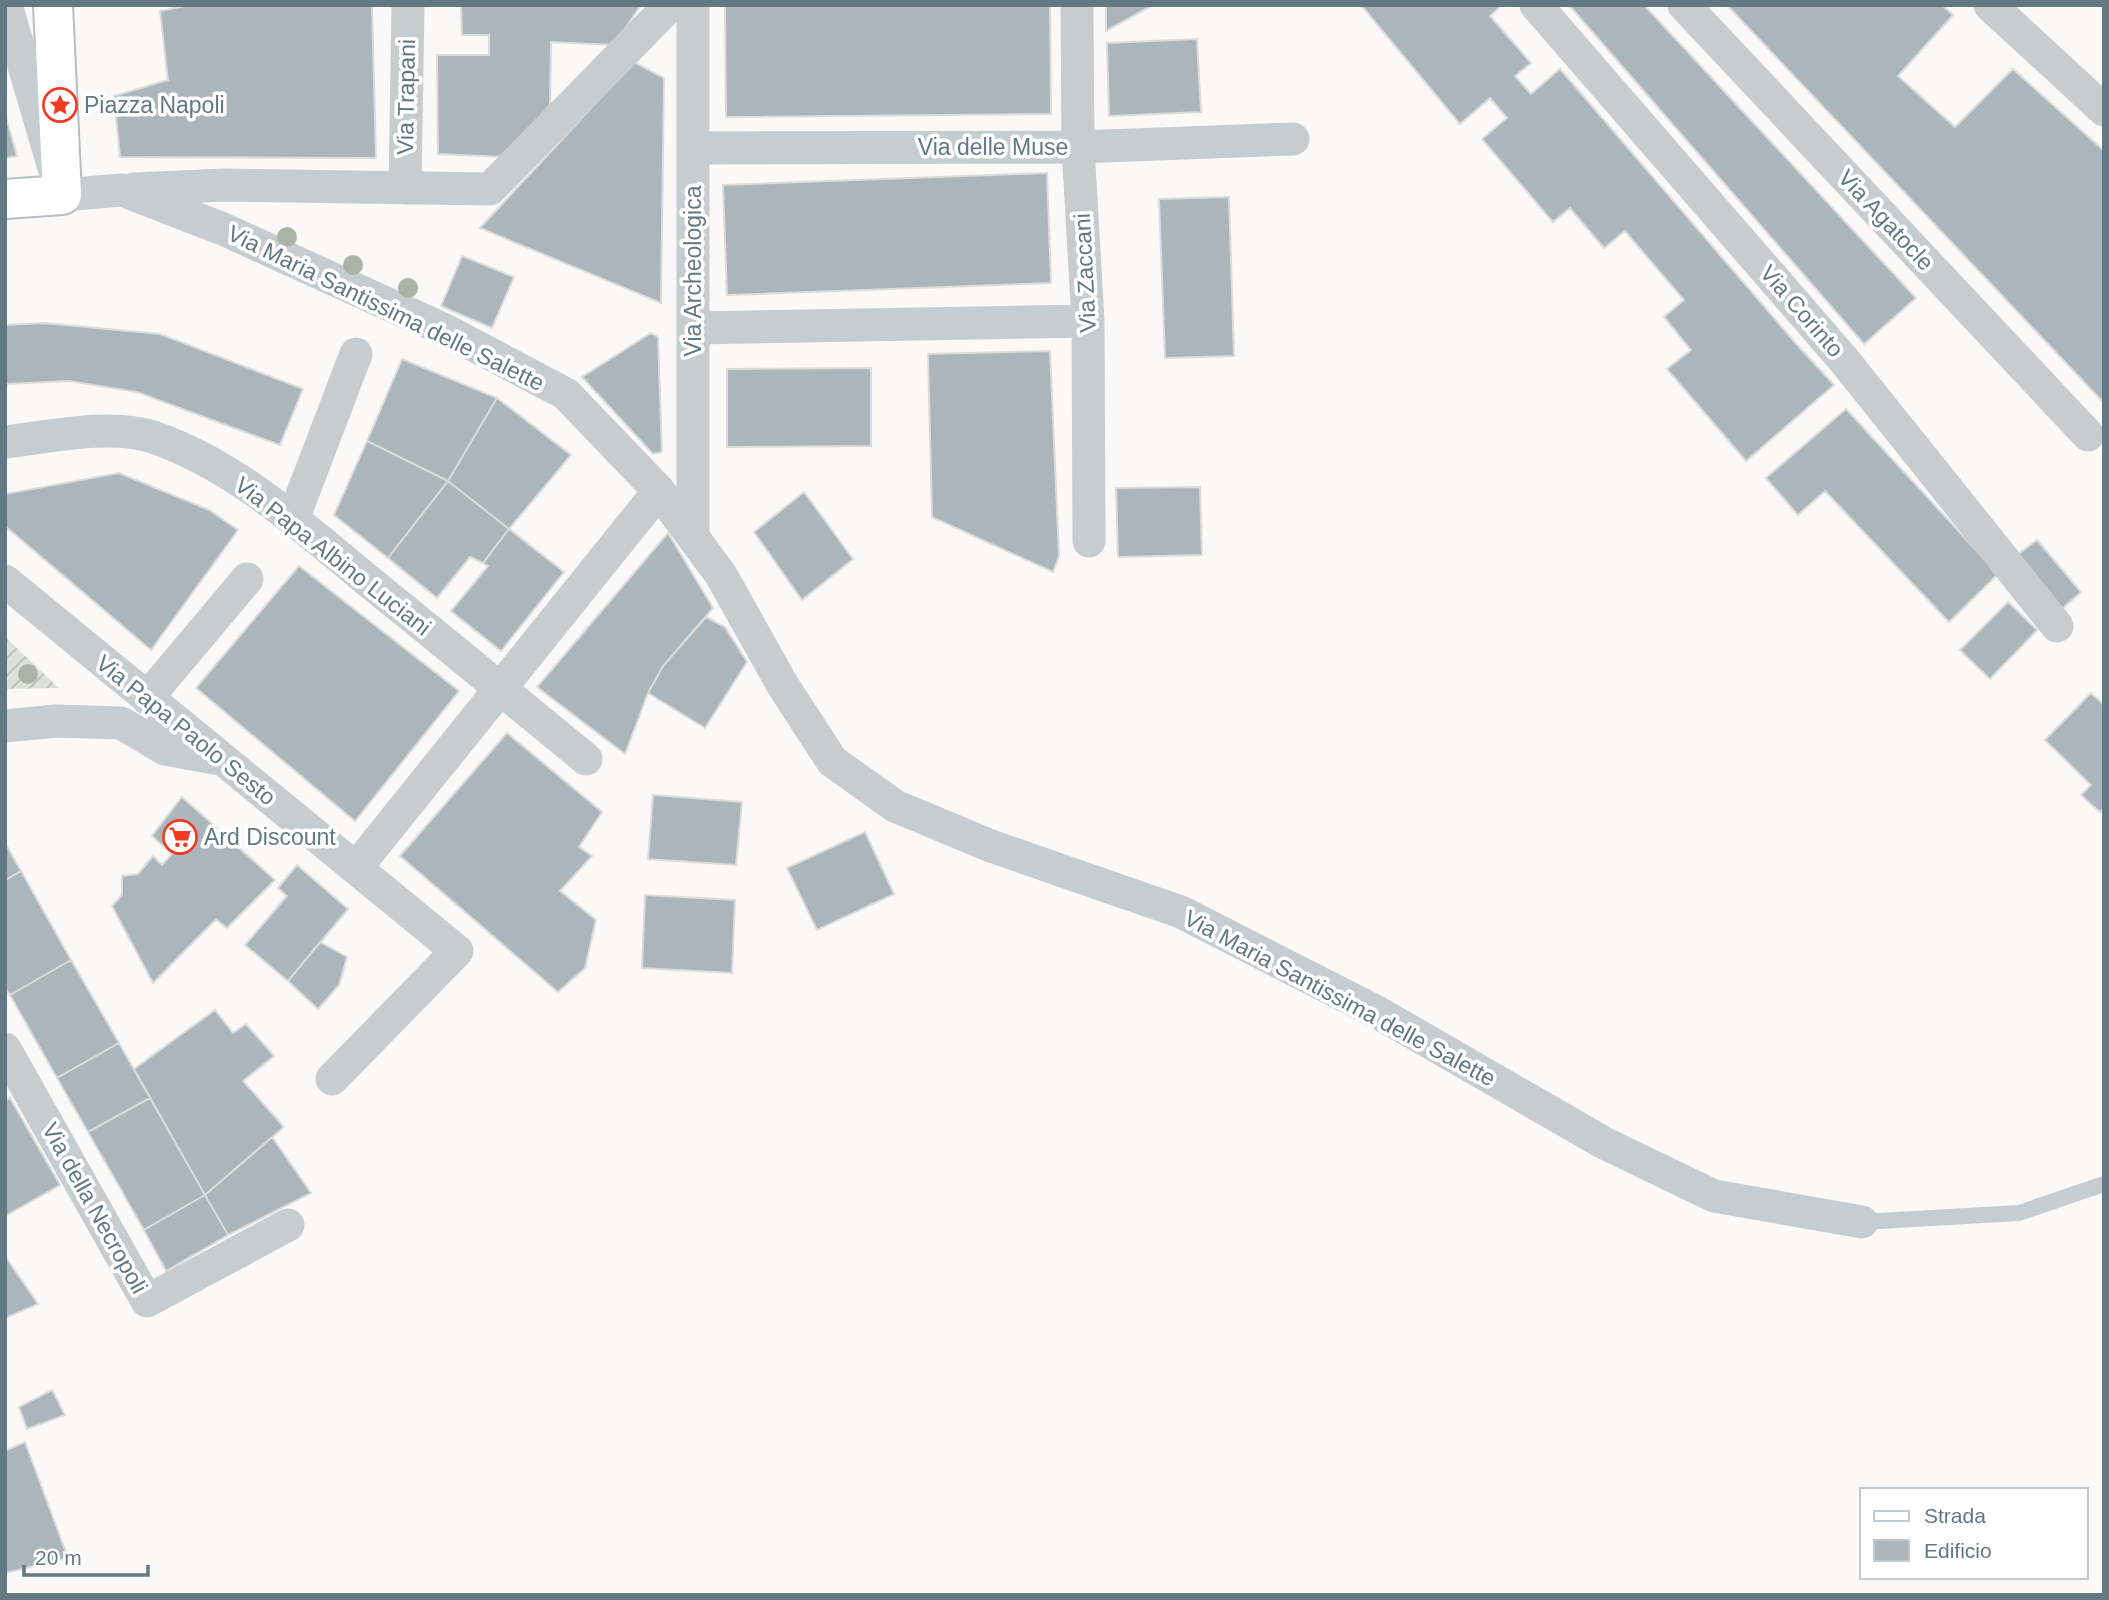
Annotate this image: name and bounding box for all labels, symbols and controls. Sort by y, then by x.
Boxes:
street label: Via Trapani [392,39,420,155]
place icon: Piazza Napoli [41,86,79,124]
place label: Piazza Napoli [84,92,225,118]
street label: Via delle Muse [918,134,1068,160]
street label: Via Agatocle [1833,165,1939,275]
street label: Via Archeologica [680,185,706,356]
street label: Via Zaccani [1069,213,1101,333]
street label: Via Maria Santissima delle Salette [224,220,548,396]
street label: Via Corinto [1755,260,1849,362]
street label: Via Papa Albino Luciani [230,471,436,641]
street label: Via Papa Paolo Sesto [91,650,281,810]
supermarket icon: Ard Discount [161,818,199,856]
place label: Ard Discount [204,824,336,850]
street label: Via Maria Santissima delle Salette [1180,905,1500,1091]
street label: Via della Necropoli [37,1118,153,1298]
legend [1860,1488,2088,1579]
text: Strada [1924,1504,1986,1527]
scale bar [24,1534,149,1578]
text: Edificio [1924,1539,1992,1562]
text: 20 m [35,1546,82,1569]

